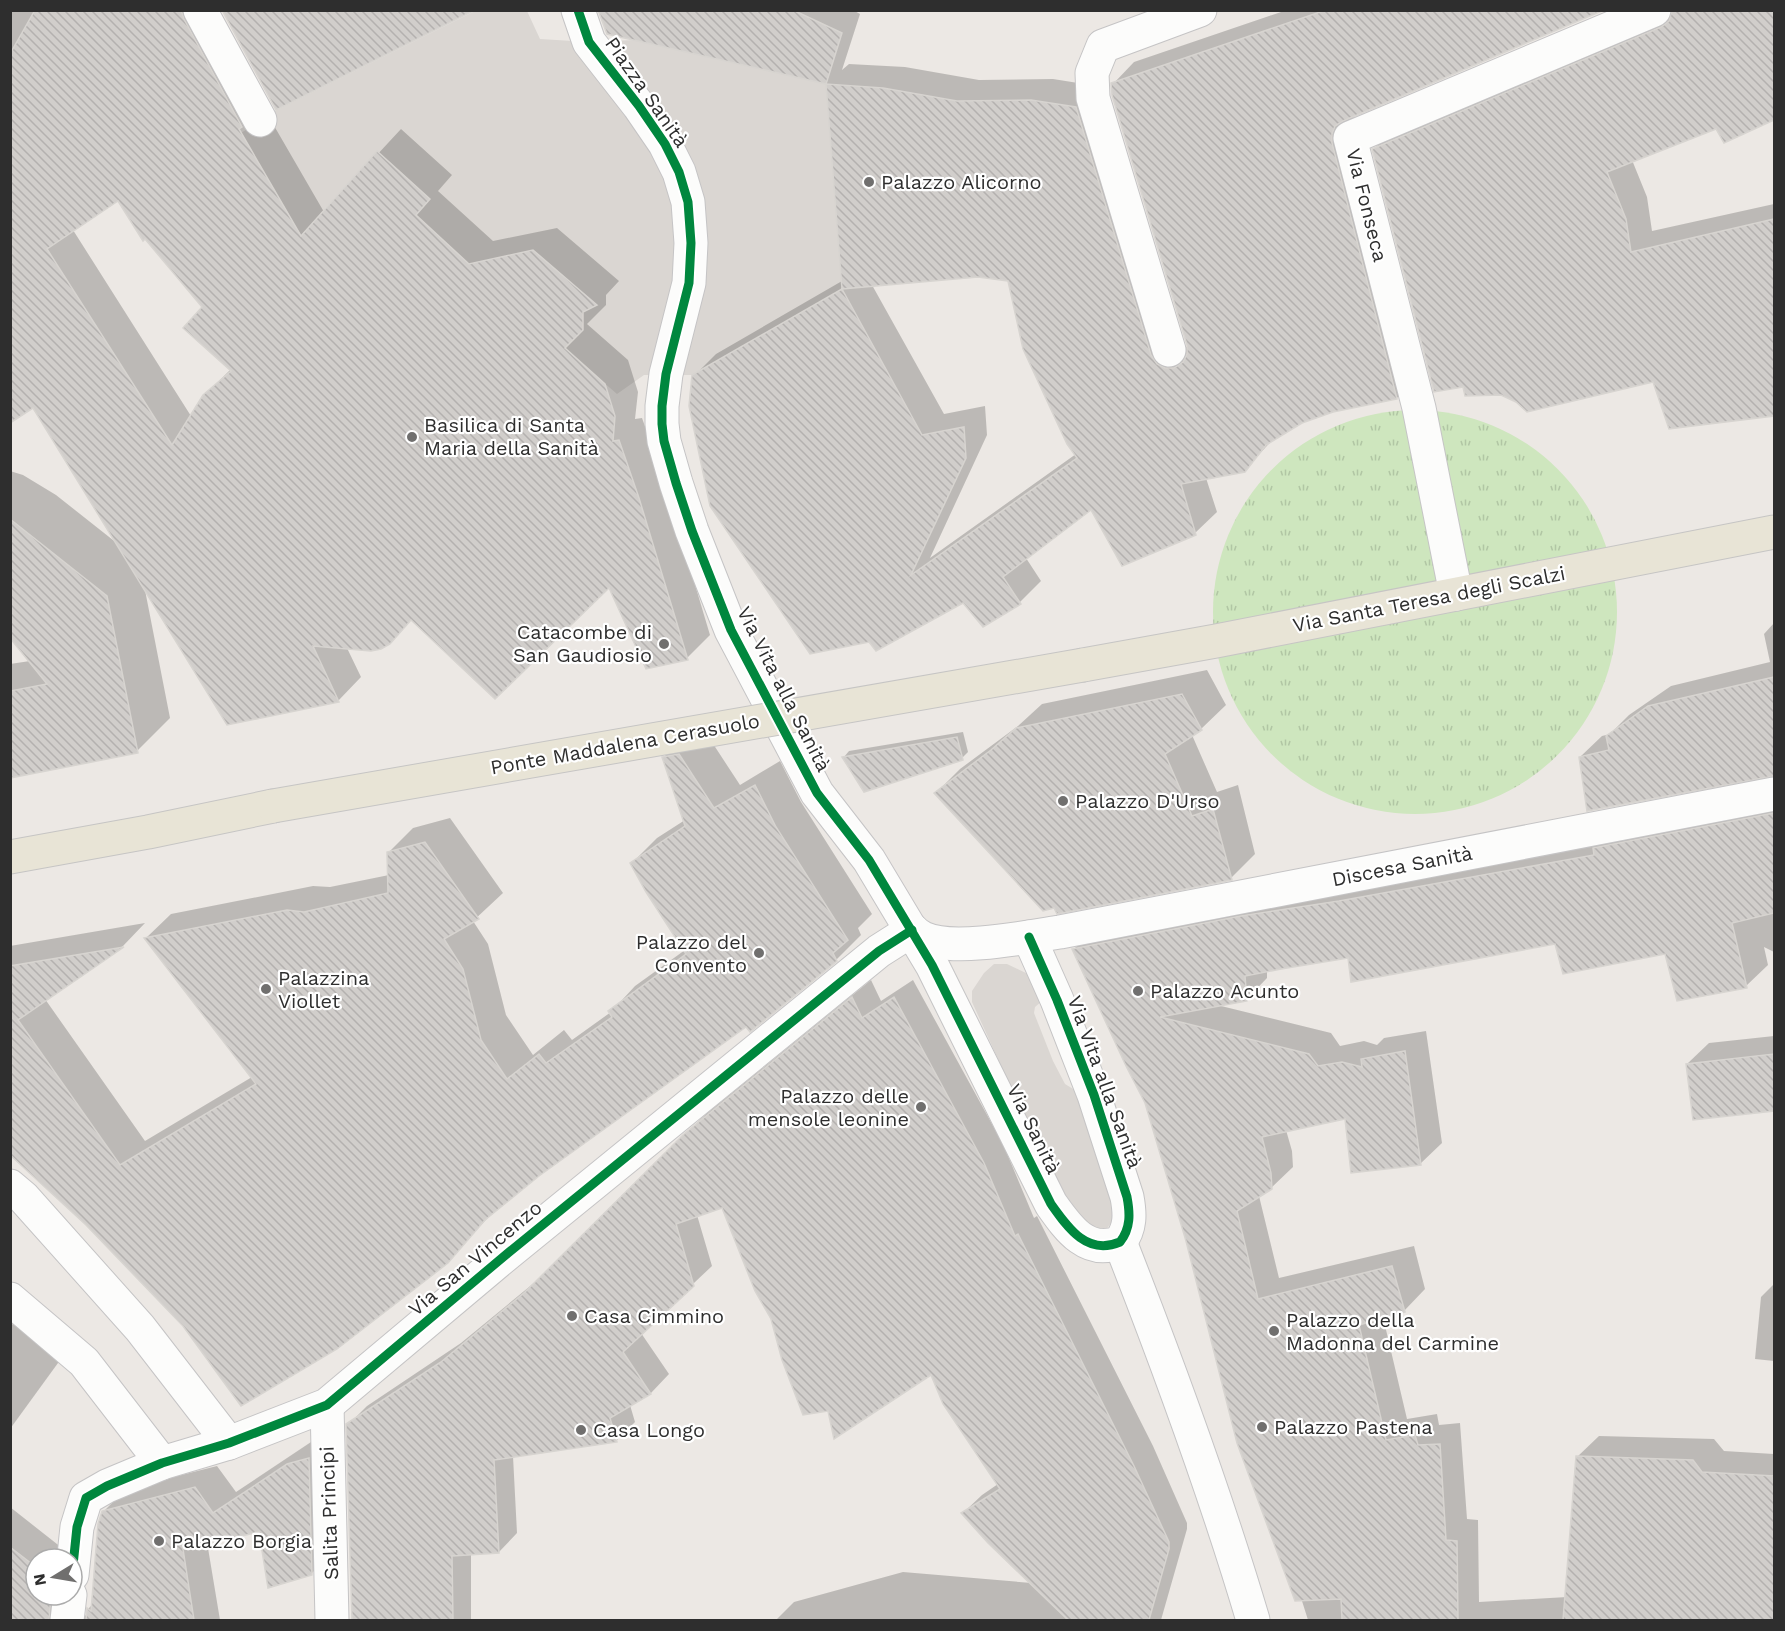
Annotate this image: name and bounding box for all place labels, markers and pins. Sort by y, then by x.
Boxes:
place label: Palazzo Alicorno [881,170,1042,194]
marker: Palazzo Alicorno [862,175,876,189]
place label: Basilica di Santa Maria della Sanità [424,413,599,460]
marker: Basilica di Santa Maria della Sanità [405,430,419,444]
place label: Catacombe di San Gaudiosio [513,620,652,667]
marker: Catacombe di San Gaudiosio [657,637,671,651]
place label: Palazzo D'Urso [1075,789,1219,813]
marker: Palazzo D'Urso [1056,794,1070,808]
place label: Palazzo del Convento [636,930,747,977]
marker: Palazzo del Convento [752,946,766,960]
place label: Palazzina Viollet [278,966,369,1013]
place label: Palazzo Acunto [1150,979,1299,1003]
marker: Palazzina Viollet [259,982,273,996]
marker: Palazzo Acunto [1131,984,1145,998]
place label: Palazzo delle mensole leonine [748,1084,909,1131]
marker: Palazzo delle mensole leonine [914,1100,928,1114]
place label: Casa Cimmino [584,1304,724,1328]
place label: Palazzo della Madonna del Carmine [1286,1308,1499,1355]
marker: Casa Cimmino [565,1309,579,1323]
marker: Palazzo della Madonna del Carmine [1267,1324,1281,1338]
place label: Palazzo Pastena [1274,1415,1433,1439]
place label: Casa Longo [593,1418,705,1442]
marker: Palazzo Pastena [1255,1420,1269,1434]
marker: Casa Longo [574,1423,588,1437]
place label: Palazzo Borgia [171,1529,312,1553]
marker: Palazzo Borgia [152,1534,166,1548]

